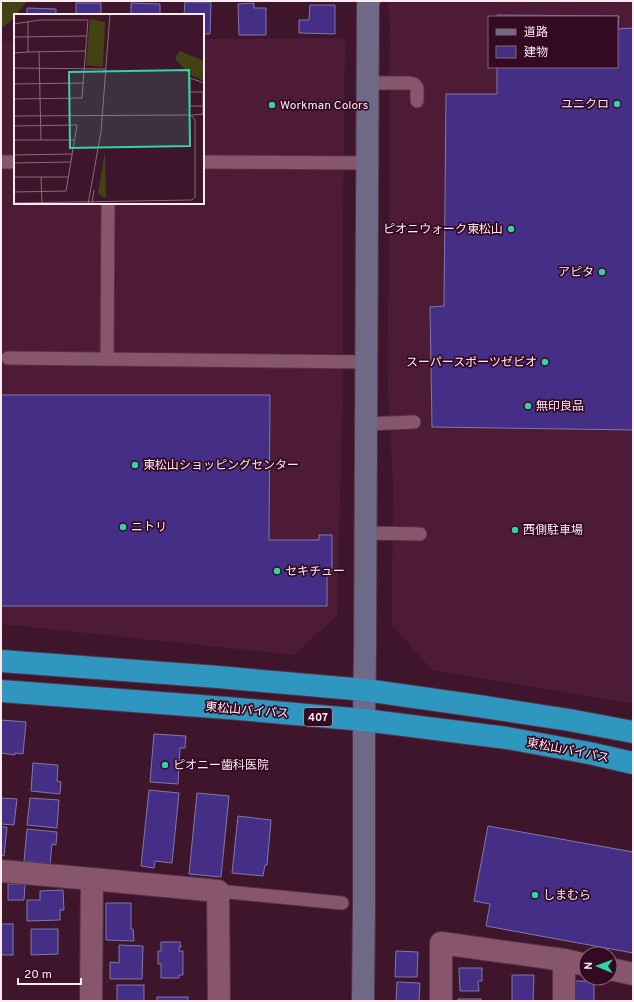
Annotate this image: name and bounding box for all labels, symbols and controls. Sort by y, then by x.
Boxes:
inset map [14,14,204,204]
legend [488,16,618,68]
text: 道路 [524,25,548,41]
text: 建物 [524,45,548,61]
place label: ユニクロ [561,97,609,113]
place label: Workman Colors [280,98,368,114]
marker: ユニクロ [612,99,622,109]
marker: Workman Colors [267,100,277,110]
place label: ピオニウォーク東松山 [383,222,503,238]
marker: ピオニウォーク東松山 [506,224,516,234]
place label: アピタ [558,265,594,281]
marker: アピタ [597,267,607,277]
place label: スーパースポーツゼビオ [406,355,537,371]
marker: スーパースポーツゼビオ [540,357,550,367]
place label: 無印良品 [536,399,584,415]
marker: 無印良品 [523,401,533,411]
place label: 東松山ショッピングセンター [143,458,299,474]
marker: 東松山ショッピングセンター [130,460,140,470]
place label: ニトリ [131,520,167,536]
marker: ニトリ [118,522,128,532]
place label: 西側駐車場 [523,523,583,539]
marker: 西側駐車場 [510,525,520,535]
place label: セキチュー [285,564,345,580]
marker: セキチュー [272,566,282,576]
street label: 東松山バイパス [204,699,289,723]
road number: 407 [304,708,332,726]
street label: 東松山バイパス [525,735,610,767]
place label: ピオニー歯科医院 [173,758,269,774]
marker: ピオニー歯科医院 [160,760,170,770]
place label: しまむら [543,888,591,904]
marker: しまむら [530,890,540,900]
north arrow [578,946,618,986]
scale bar [18,960,81,986]
text: N [582,962,596,970]
text: 20 m [24,967,52,983]

